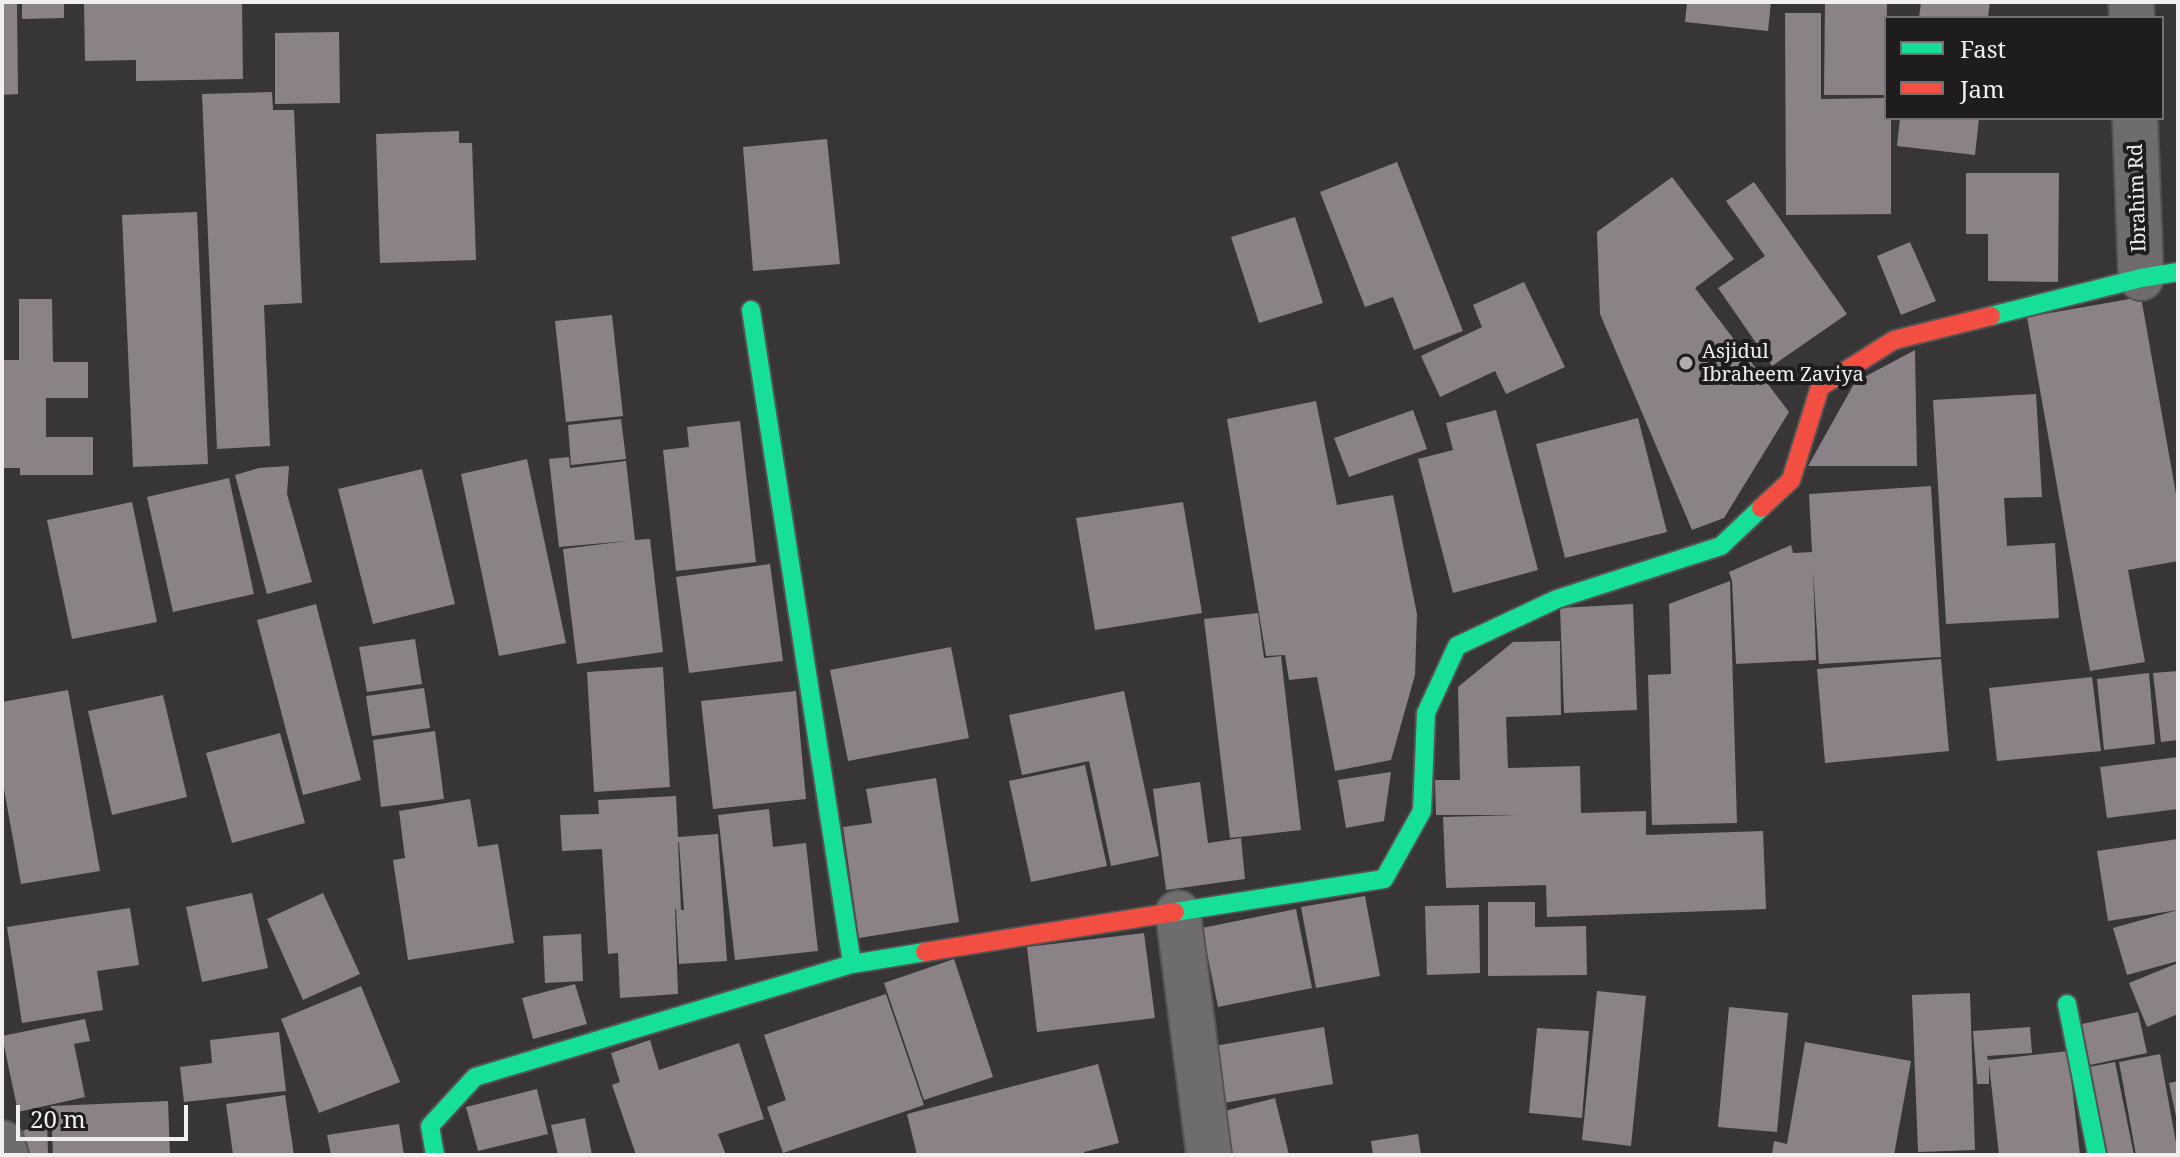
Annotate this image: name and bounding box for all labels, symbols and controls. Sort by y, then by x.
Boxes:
legend [1884,16,2164,120]
text: Fast [1960,32,2006,65]
text: Jam [1960,72,2005,105]
street label: Ibrahim Rd [2124,143,2152,253]
place label: Asjidul Ibraheem Zaviya [1702,340,1864,387]
marker: Asjidul Ibraheem Zaviya [1677,354,1695,372]
scale bar [20,1089,192,1139]
text: 20 m [30,1102,86,1135]

